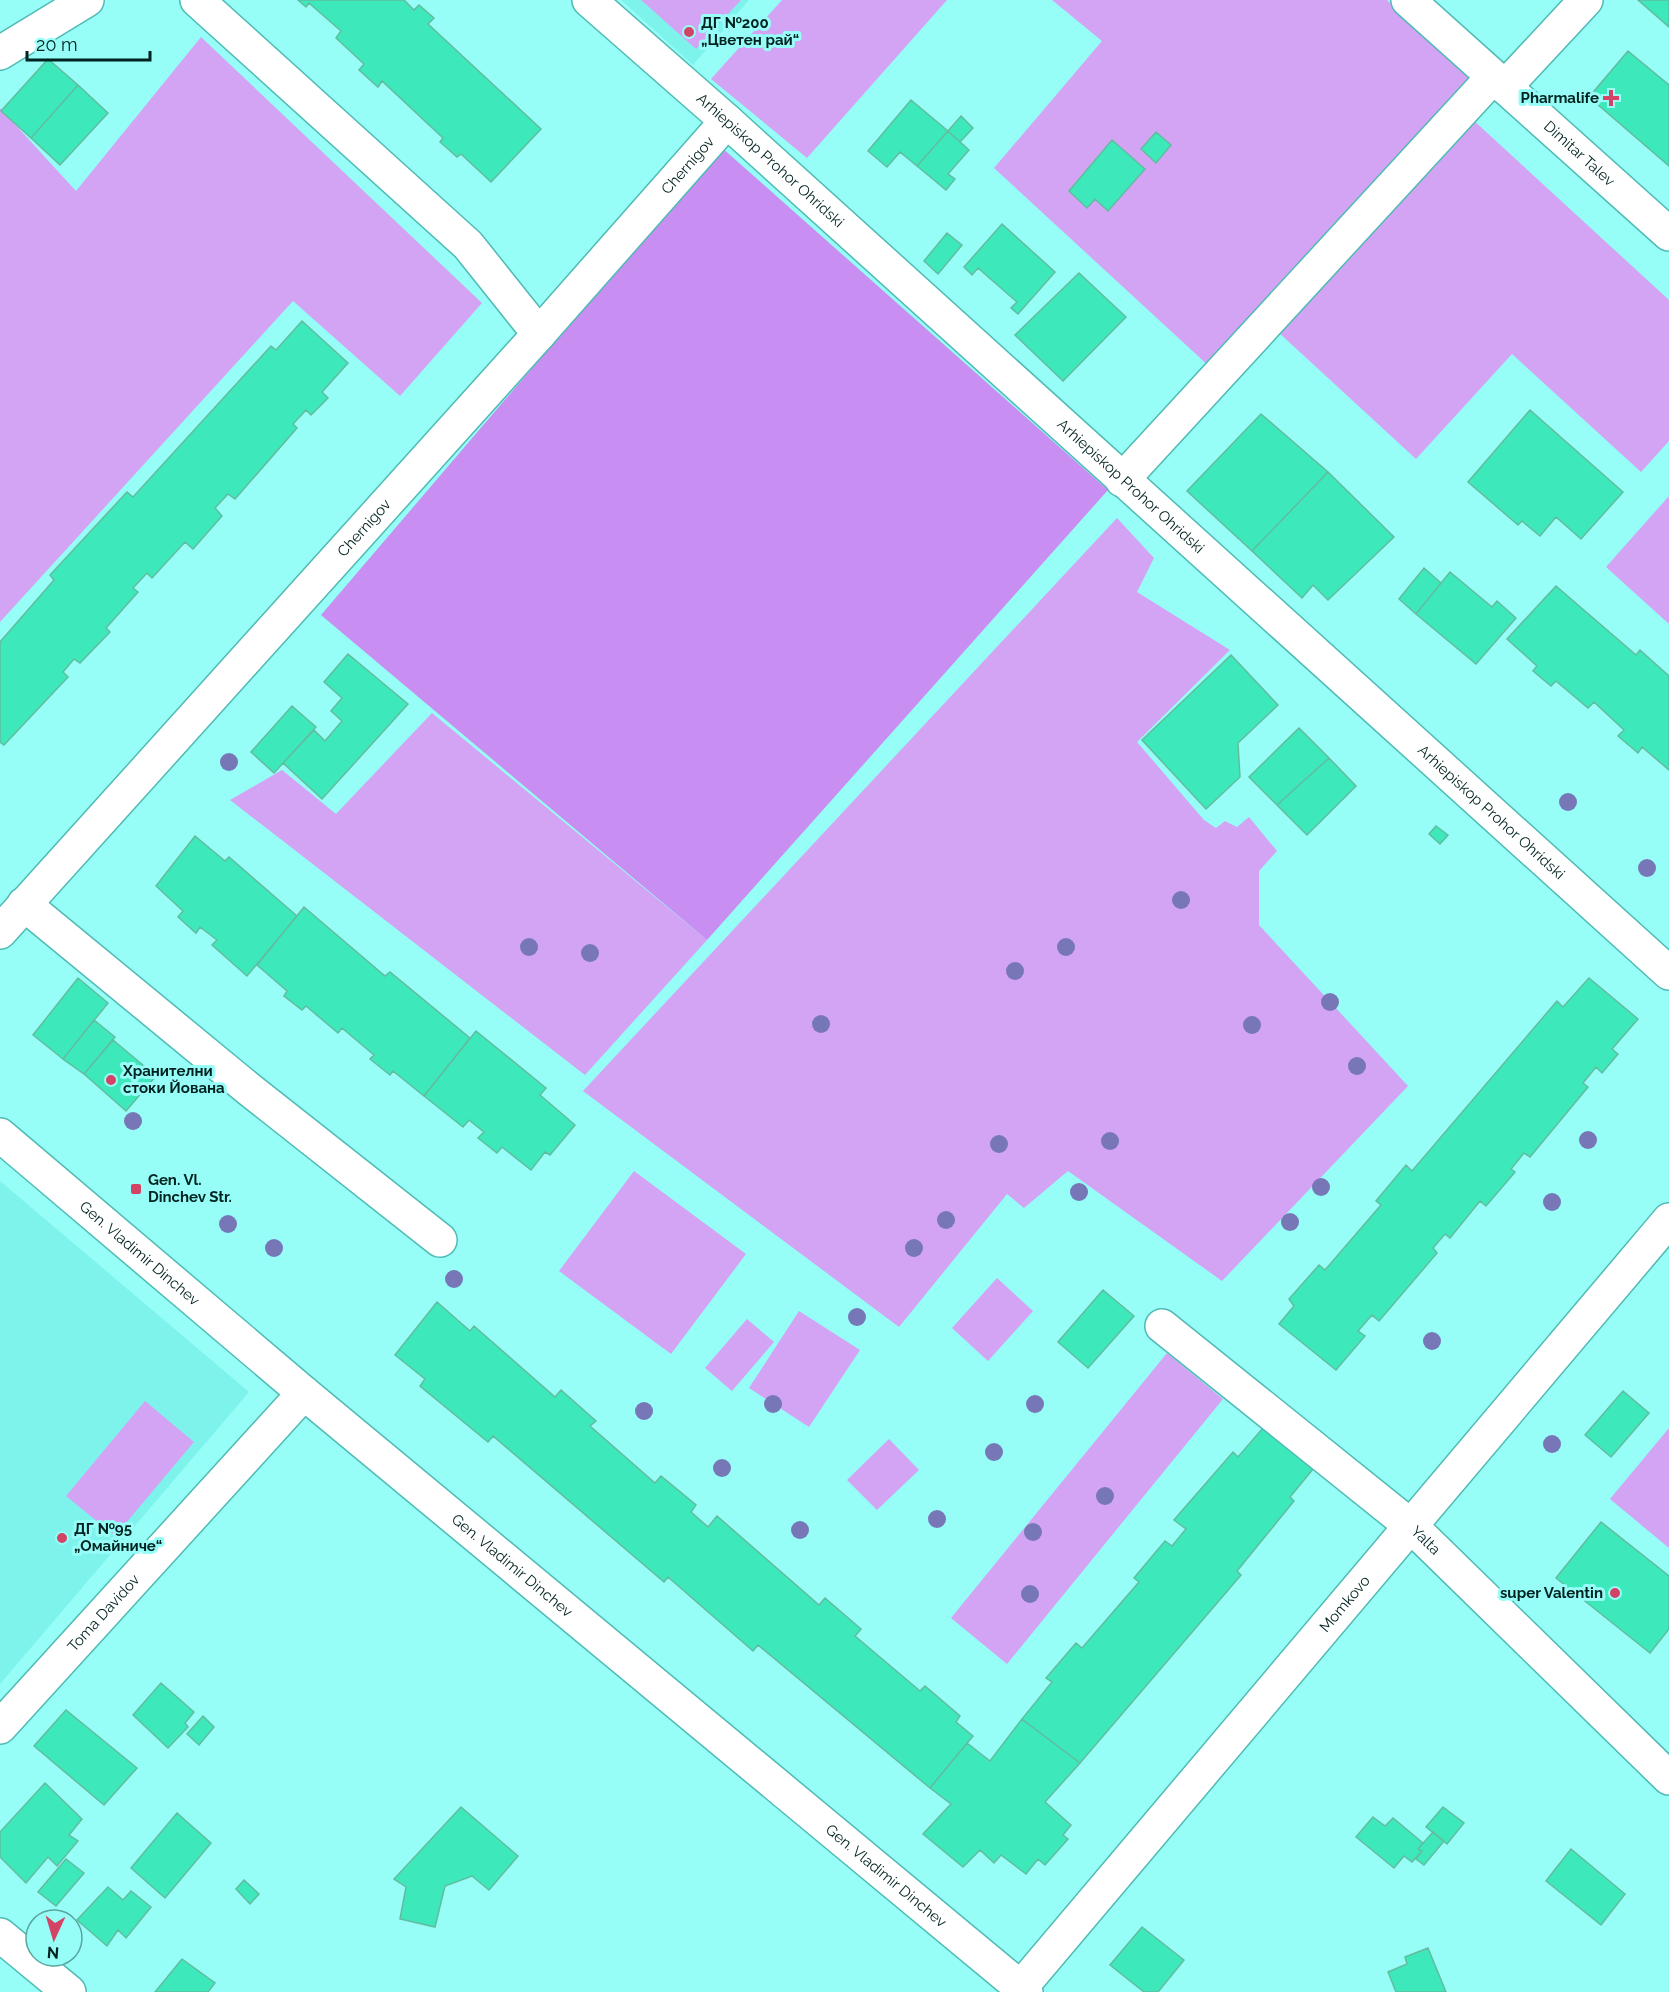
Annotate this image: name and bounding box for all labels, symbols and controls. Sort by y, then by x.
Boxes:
place label: ДГ №200 „Цветен рай“ [701,14,799,49]
scale bar [27,24,150,62]
marker: ДГ №200 „Цветен рай“ [682,25,696,39]
text: 20 m [36,34,78,55]
place label: Pharmalife [1521,89,1599,107]
street label: Arhiepiskop Prohor Ohridski [693,90,848,231]
marker: Pharmalife [1604,91,1618,105]
street label: Dimitar Talev [1540,117,1618,190]
street label: Chernigov [658,133,718,198]
street label: Arhiepiskop Prohor Ohridski [1054,415,1208,557]
street label: Chernigov [334,495,395,560]
street label: Arhiepiskop Prohor Ohridski [1414,741,1568,883]
place label: Хранителни стоки Йована [122,1062,225,1097]
marker: Хранителни стоки Йована [104,1073,118,1087]
place label: Gen. Vl. Dinchev Str. [148,1171,232,1206]
marker: Gen. Vl. Dinchev Str. [129,1182,143,1196]
street label: Gen. Vladimir Dinchev [76,1197,203,1309]
street label: Gen. Vladimir Dinchev [448,1510,576,1621]
place label: ДГ №95 „Омайниче“ [74,1520,162,1555]
street label: Yalta [1407,1522,1444,1559]
marker: ДГ №95 „Омайниче“ [55,1531,69,1545]
street label: Toma Davidov [64,1571,143,1655]
street label: Momkovo [1316,1572,1374,1636]
place label: super Valentin [1500,1584,1603,1602]
marker: super Valentin [1608,1586,1622,1600]
street label: Gen. Vladimir Dinchev [822,1821,950,1931]
north arrow [24,1908,84,1968]
text: N [46,1943,60,1962]

